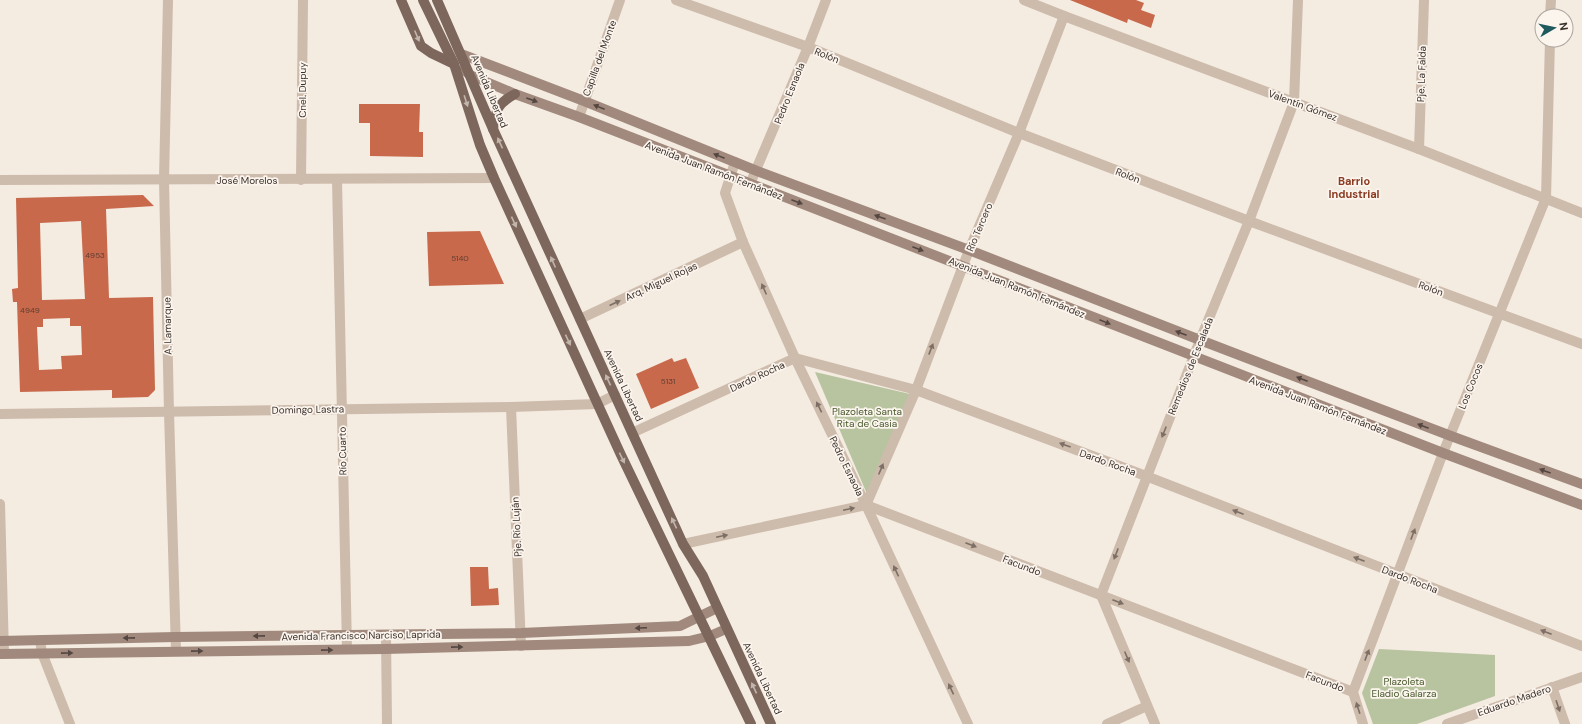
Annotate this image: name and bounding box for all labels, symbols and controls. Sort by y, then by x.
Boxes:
north arrow [1534,8,1574,48]
street label: Capilla del Monte [580,18,619,98]
text: N [1556,21,1571,31]
one-way arrow [414,30,420,41]
street label: Rolón [813,45,841,66]
street label: Pje. La Falda [1414,46,1429,102]
street label: Avenida Libertad [468,53,511,130]
street label: Pedro Esnaola [771,61,808,126]
street label: Cnel. Dupuy [296,62,309,118]
street label: Valentín Gómez [1267,87,1339,124]
one-way arrow [463,95,469,107]
one-way arrow [527,97,539,103]
one-way arrow [592,104,604,110]
one-way arrow [496,137,502,149]
street label: Avenida Juan Ramón Fernández [643,138,785,203]
one-way arrow [713,152,725,158]
street label: Rolón [1114,165,1142,186]
street label: José Morelos [216,174,278,187]
district label: Barrio Industrial [1328,174,1380,201]
one-way arrow [791,200,803,206]
street label: Río Tercero [963,201,996,253]
one-way arrow [873,214,885,220]
one-way arrow [511,216,517,227]
one-way arrow [913,246,925,252]
house number: 4953 [85,250,105,260]
house number: 5140 [451,253,469,263]
street label: Avenida Juan Ramón Fernández [947,254,1087,321]
one-way arrow [550,256,556,267]
street label: Arq. Miguel Rojas [623,259,699,304]
street label: Rolón [1417,278,1445,299]
one-way arrow [761,283,767,294]
street label: A. Lamarque [160,297,175,355]
one-way arrow [609,300,620,306]
house number: 4949 [20,305,40,315]
street label: Remedios de Escalada [1165,316,1216,417]
one-way arrow [1099,319,1110,325]
one-way arrow [1174,329,1186,335]
one-way arrow [565,334,571,345]
one-way arrow [929,343,935,355]
street label: Avenida Libertad [601,347,646,423]
street label: Dardo Rocha [728,358,787,395]
street label: Los Cocos [1455,361,1486,411]
street label: Avenida Juan Ramón Fernández [1247,373,1389,438]
one-way arrow [605,374,611,386]
house number: 5131 [661,376,675,386]
one-way arrow [1296,376,1308,382]
one-way arrow [816,401,822,412]
street label: Domingo Lastra [272,402,344,417]
park label: Plazoleta Santa Rita de Casia [832,405,902,430]
one-way arrow [1417,422,1429,428]
street label: Río Cuarto [336,427,349,475]
one-way arrow [1160,427,1166,439]
street label: Pedro Esnaola [826,434,867,498]
one-way arrow [1058,442,1070,448]
street label: Dardo Rocha [1078,446,1138,479]
one-way arrow [619,452,625,464]
one-way arrow [879,463,885,475]
one-way arrow [1539,467,1551,473]
street label: Pje. Río Luján [508,496,525,557]
one-way arrow [842,505,855,511]
one-way arrow [1233,509,1244,515]
one-way arrow [671,518,677,529]
one-way arrow [1411,527,1417,539]
one-way arrow [715,533,728,539]
one-way arrow [965,543,977,549]
one-way arrow [1113,548,1119,560]
street label: Facundo [1001,552,1043,579]
one-way arrow [1353,556,1365,562]
street label: Dardo Rocha [1380,563,1440,596]
one-way arrow [893,565,899,576]
one-way arrow [1113,599,1125,605]
one-way arrow [634,625,647,631]
street label: Avenida Francisco Narciso Laprida [281,628,441,643]
one-way arrow [1539,629,1551,635]
one-way arrow [252,633,265,639]
one-way arrow [122,635,135,641]
street label: Avenida Libertad [740,640,785,716]
one-way arrow [451,644,464,650]
one-way arrow [321,647,334,653]
one-way arrow [191,648,204,654]
one-way arrow [1364,649,1370,661]
one-way arrow [61,650,74,656]
one-way arrow [1124,651,1130,663]
street label: Facundo [1304,668,1346,695]
park label: Plazoleta Eladio Galarza [1372,675,1437,700]
one-way arrow [751,682,757,693]
street label: Eduardo Madero [1476,682,1553,719]
one-way arrow [948,683,954,694]
one-way arrow [1555,700,1561,712]
one-way arrow [1355,702,1361,714]

